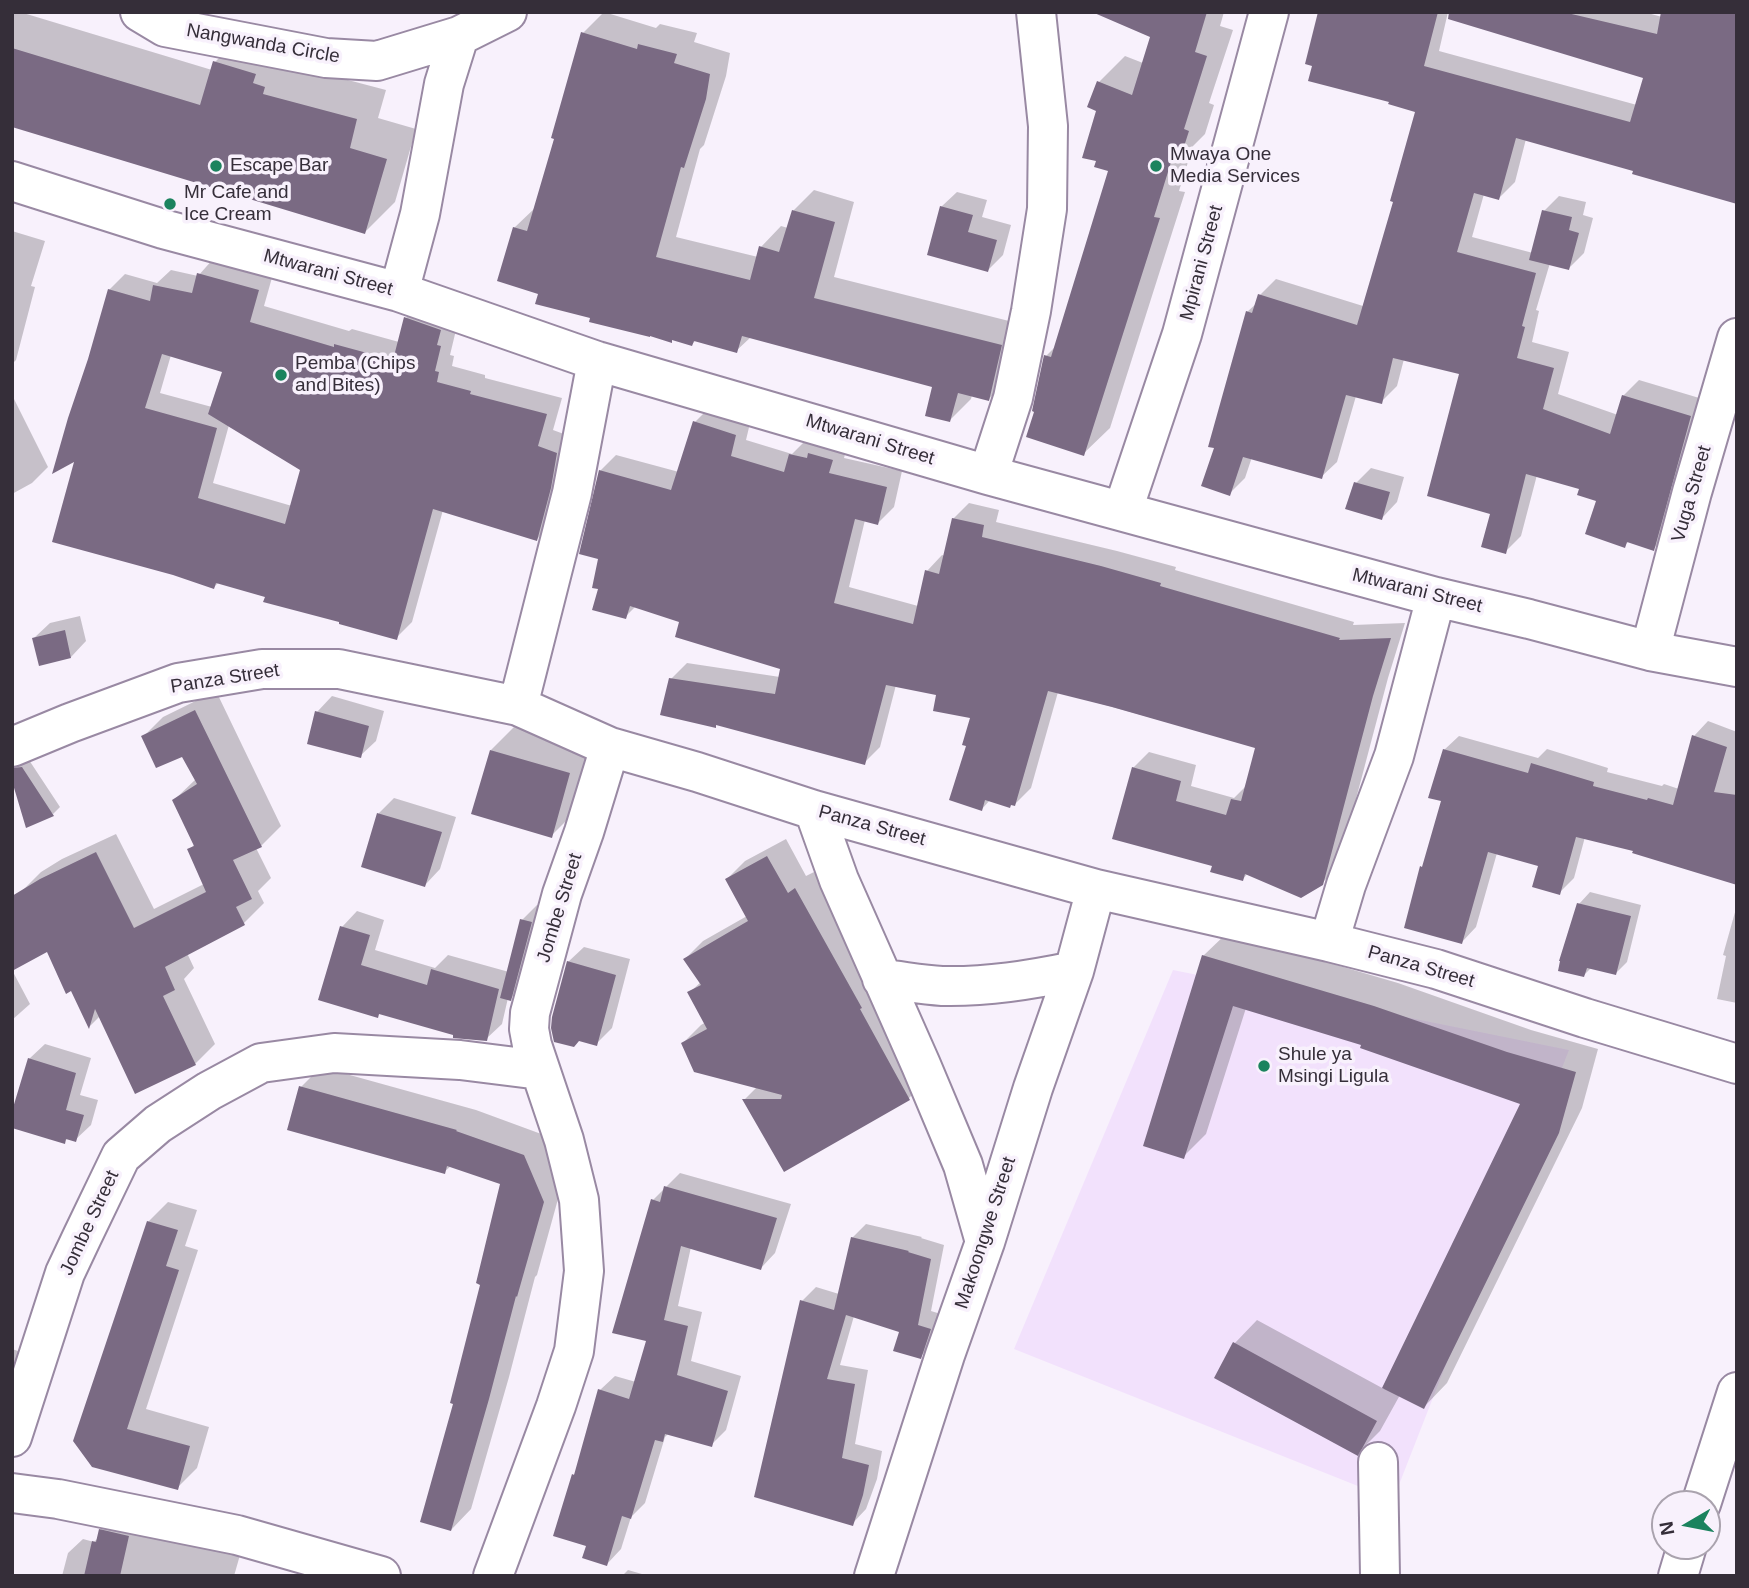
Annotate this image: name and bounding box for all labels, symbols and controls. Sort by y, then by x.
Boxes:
street label: Nangwanda Circle [185,19,341,69]
place label: Mwaya One Media Services [1170,144,1300,188]
place label: Escape Bar [230,155,328,177]
marker: Escape Bar [208,158,224,174]
marker: Mwaya One Media Services [1148,158,1164,174]
place label: Mr Cafe and Ice Cream [184,182,289,226]
marker: Mr Cafe and Ice Cream [162,196,178,212]
street label: Mpirani Street [1176,203,1228,323]
street label: Mtwarani Street [261,245,395,301]
place label: Pemba (Chips and Bites) [295,353,415,397]
marker: Pemba (Chips and Bites) [273,367,289,383]
street label: Mtwarani Street [803,410,937,470]
street label: Vuga Street [1667,443,1717,545]
street label: Mtwarani Street [1350,564,1484,618]
street label: Panza Street [169,659,281,699]
street label: Panza Street [816,801,928,851]
street label: Jombe Street [533,851,587,965]
street label: Panza Street [1365,941,1477,993]
place label: Shule ya Msingi Ligula [1278,1044,1389,1088]
marker: Shule ya Msingi Ligula [1256,1058,1272,1074]
street label: Makoongwe Street [951,1154,1021,1312]
street label: Jombe Street [56,1167,124,1279]
north arrow [1651,1490,1721,1560]
text: N [1655,1520,1678,1537]

